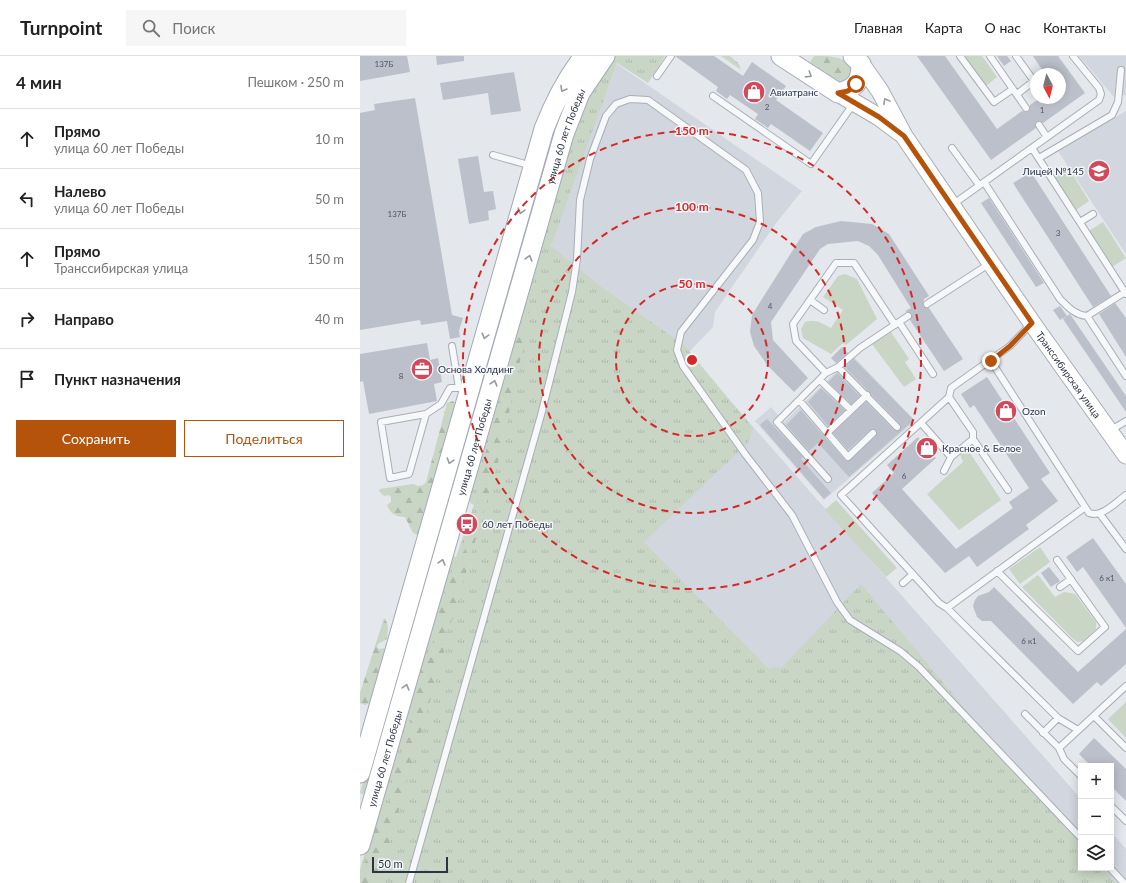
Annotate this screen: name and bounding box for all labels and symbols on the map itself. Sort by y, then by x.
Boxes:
house number: 137Б [375,59,393,69]
north arrow [1030,68,1066,104]
one-way arrow [805,70,812,77]
route start [847,75,865,93]
shop icon: Авиатранс [741,79,767,105]
one-way arrow [560,85,567,92]
street label: улица 60 лет Победы [544,86,587,185]
place label: Авиатранс [770,86,819,98]
one-way arrow [883,98,890,106]
house number: 2 [765,102,770,112]
house number: 1 [1040,105,1045,115]
text: 150 m [675,123,709,138]
school or university icon: Лицей №145 [1086,158,1112,184]
place label: Лицей №145 [1022,165,1084,177]
text: 100 m [675,199,709,214]
one-way arrow [517,208,525,215]
house number: 137Б [388,209,406,219]
house number: 3 [1056,228,1061,238]
one-way arrow [525,255,533,261]
text: 50 m [679,276,705,291]
house number: 4 [768,301,773,311]
street label: Транссибирская улица [1034,329,1104,420]
one-way arrow [481,333,490,340]
route end [982,352,1000,370]
centre of rings [685,353,699,367]
office icon: Основа Холдинг [409,356,435,382]
place label: Основа Холдинг [438,363,514,375]
house number: 8 [399,371,404,381]
one-way arrow [489,380,498,387]
street label: улица 60 лет Победы [455,397,494,497]
shop icon: Ozon [993,398,1019,424]
place label: Ozon [1022,405,1046,417]
shop icon: Красное & Белое [914,435,940,461]
place label: Красное & Белое [942,442,1021,454]
one-way arrow [446,458,455,465]
house number: 6 [902,471,907,481]
bus stop icon: 60 лет Победы [454,511,480,537]
place label: 60 лет Победы [482,518,552,530]
one-way arrow [437,558,446,565]
house number: 6 к1 [1099,573,1115,583]
house number: 6 к1 [1021,636,1037,646]
one-way arrow [401,683,410,690]
street label: улица 60 лет Победы [365,709,404,808]
scale bar [372,855,448,874]

